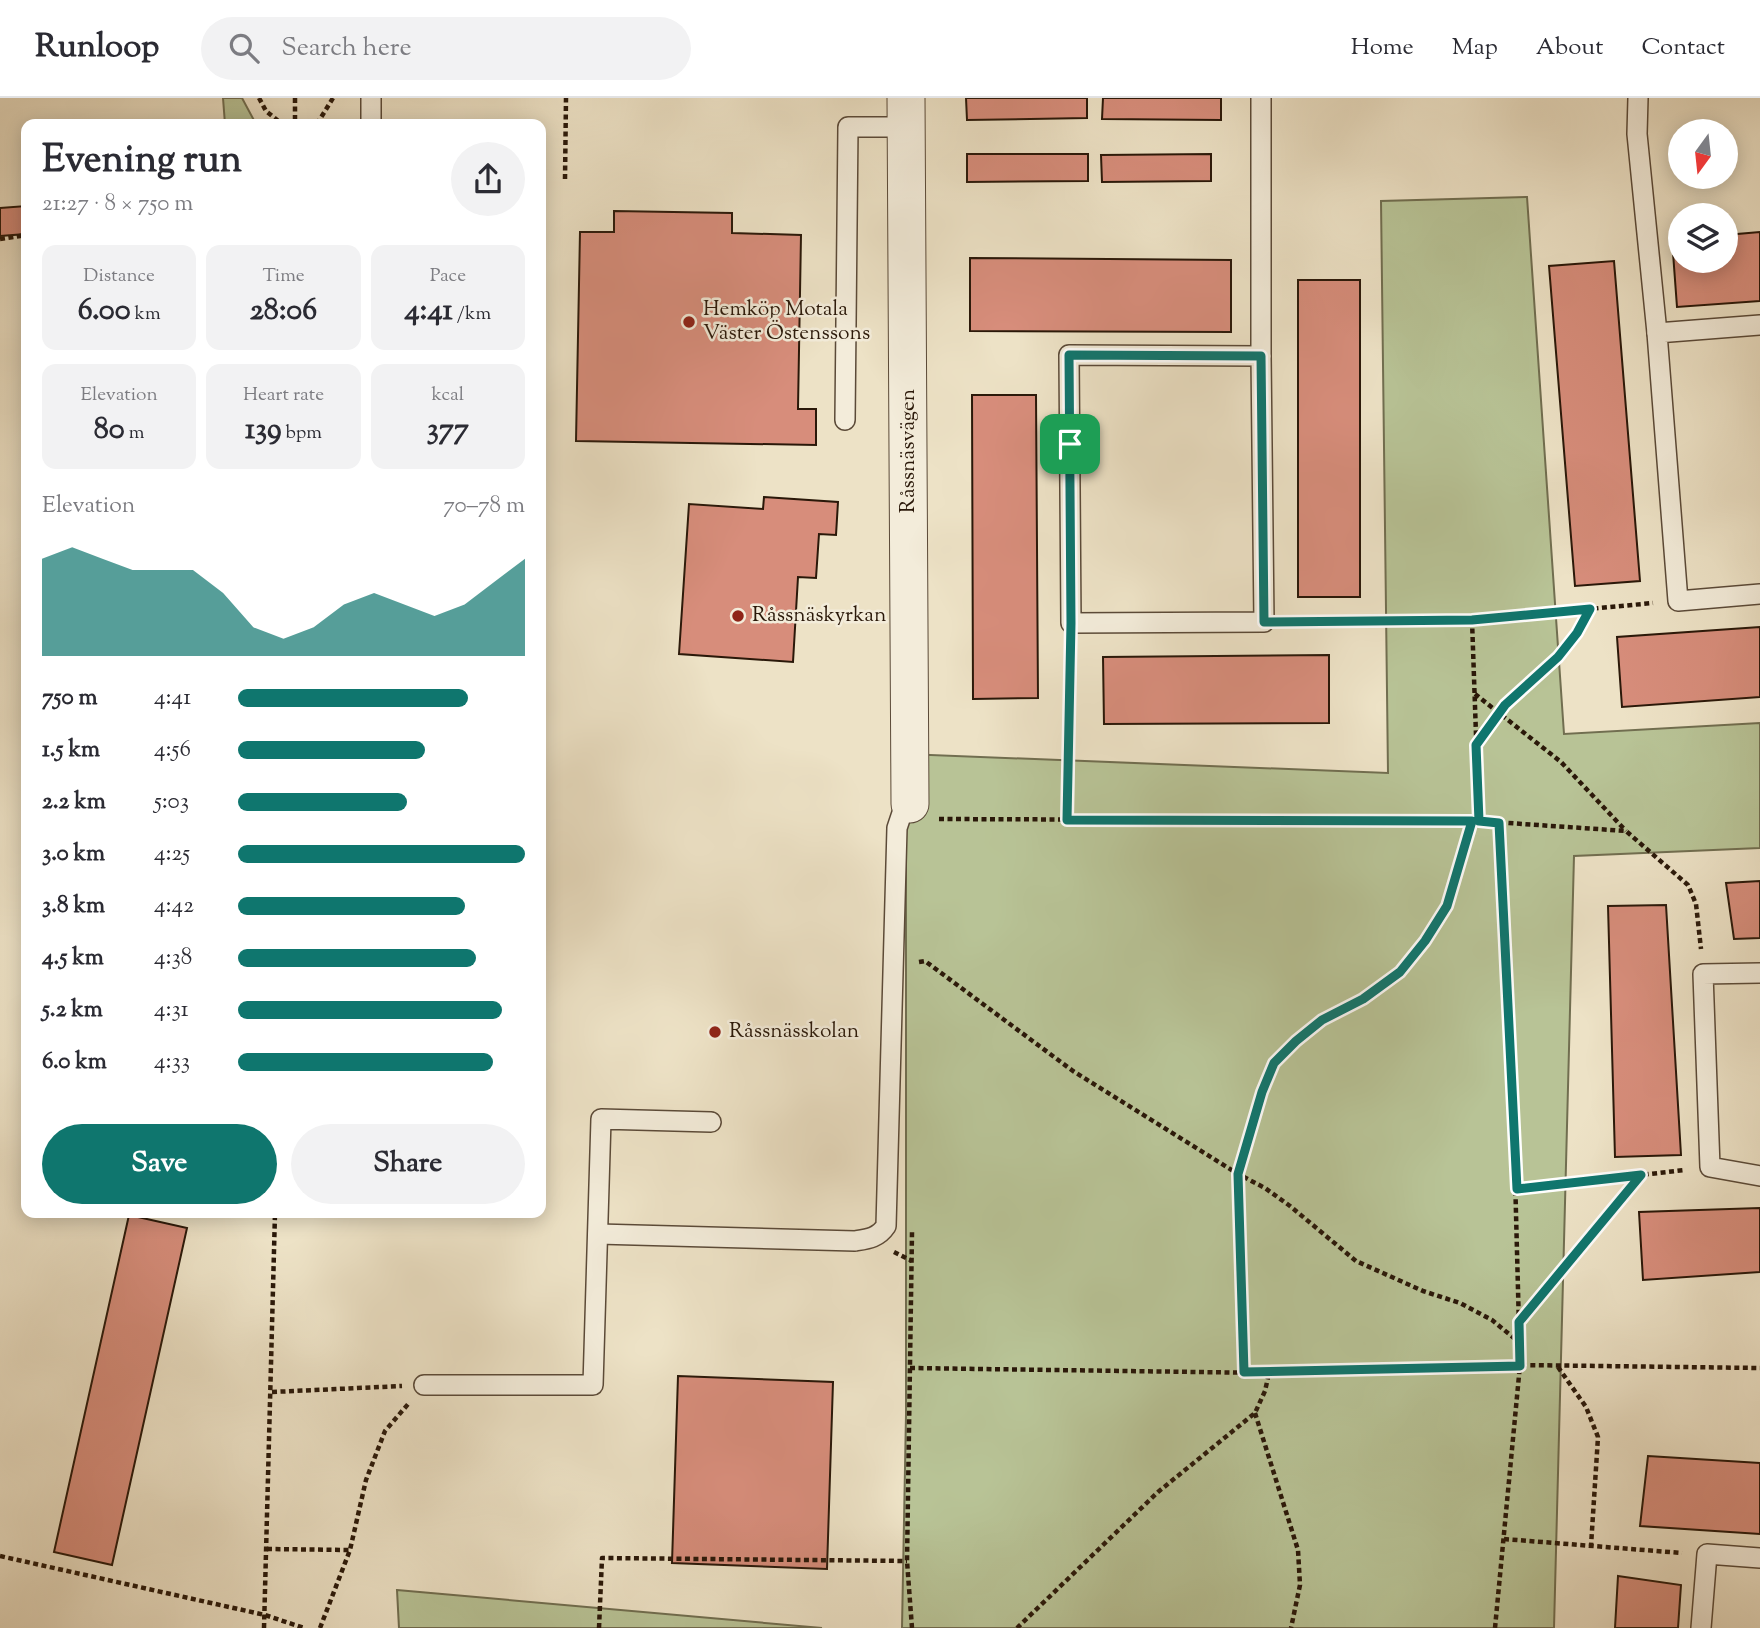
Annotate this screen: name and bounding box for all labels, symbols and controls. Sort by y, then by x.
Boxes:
search box [201,17,691,80]
text: Runloop [35,24,159,72]
icon: search [225,29,263,67]
text: Search here [281,30,412,67]
text: Home [1351,31,1414,65]
text: Map [1452,31,1498,65]
text: About [1536,31,1603,65]
text: Contact [1641,31,1725,65]
north arrow [1668,119,1738,189]
map controls [1668,119,1738,273]
text: Evening run [42,135,242,189]
button: share [451,142,525,216]
text: 21:27 · 8 × 750 m [42,188,193,221]
button: layers [1668,203,1738,273]
text: Distance [83,263,155,290]
text: Time [262,263,305,290]
text: Pace [430,263,466,290]
text: 6.00 [78,290,131,333]
text: 28:06 [250,290,317,333]
text: 4:41 [404,290,453,333]
place label: Hemköp Motala Väster Östenssons [703,295,870,349]
text: km [131,301,161,328]
text: /km [453,301,491,328]
marker: Hemköp Motala Väster Östenssons [681,314,697,330]
text: Elevation [81,382,158,409]
text: Heart rate [243,382,324,409]
text: kcal [431,382,464,409]
street label: Råssnäsvägen [894,389,924,513]
text: 80 [94,409,125,452]
text: 139 [245,409,282,452]
text: 377 [427,409,469,452]
pin [1040,414,1100,474]
text: m [125,420,144,447]
text: bpm [282,420,322,447]
icon: arrive [1051,425,1089,463]
text: Elevation [42,490,135,523]
text: 70–78 m [443,490,525,523]
place label: Råssnäskyrkan [752,601,886,631]
marker: Råssnäskyrkan [730,608,746,624]
text: 750 m [42,682,97,715]
text: 4:41 [154,682,191,715]
text: 1.5 km [42,734,100,767]
text: 4:56 [154,734,191,767]
text: 2.2 km [42,786,106,819]
text: 5:03 [154,786,189,819]
text: 3.0 km [42,838,105,871]
text: 4:25 [154,838,190,871]
text: 3.8 km [42,890,105,923]
text: 4:42 [154,890,194,923]
text: 4.5 km [42,942,104,975]
text: 4:38 [154,942,192,975]
text: 5.2 km [42,994,103,1027]
text: 4:31 [154,994,189,1027]
place label: Råssnässkolan [729,1017,859,1047]
marker: Råssnässkolan [707,1024,723,1040]
text: 6.0 km [42,1046,107,1079]
text: 4:33 [154,1046,190,1079]
button: Save [42,1124,277,1204]
button: Share [291,1124,525,1204]

